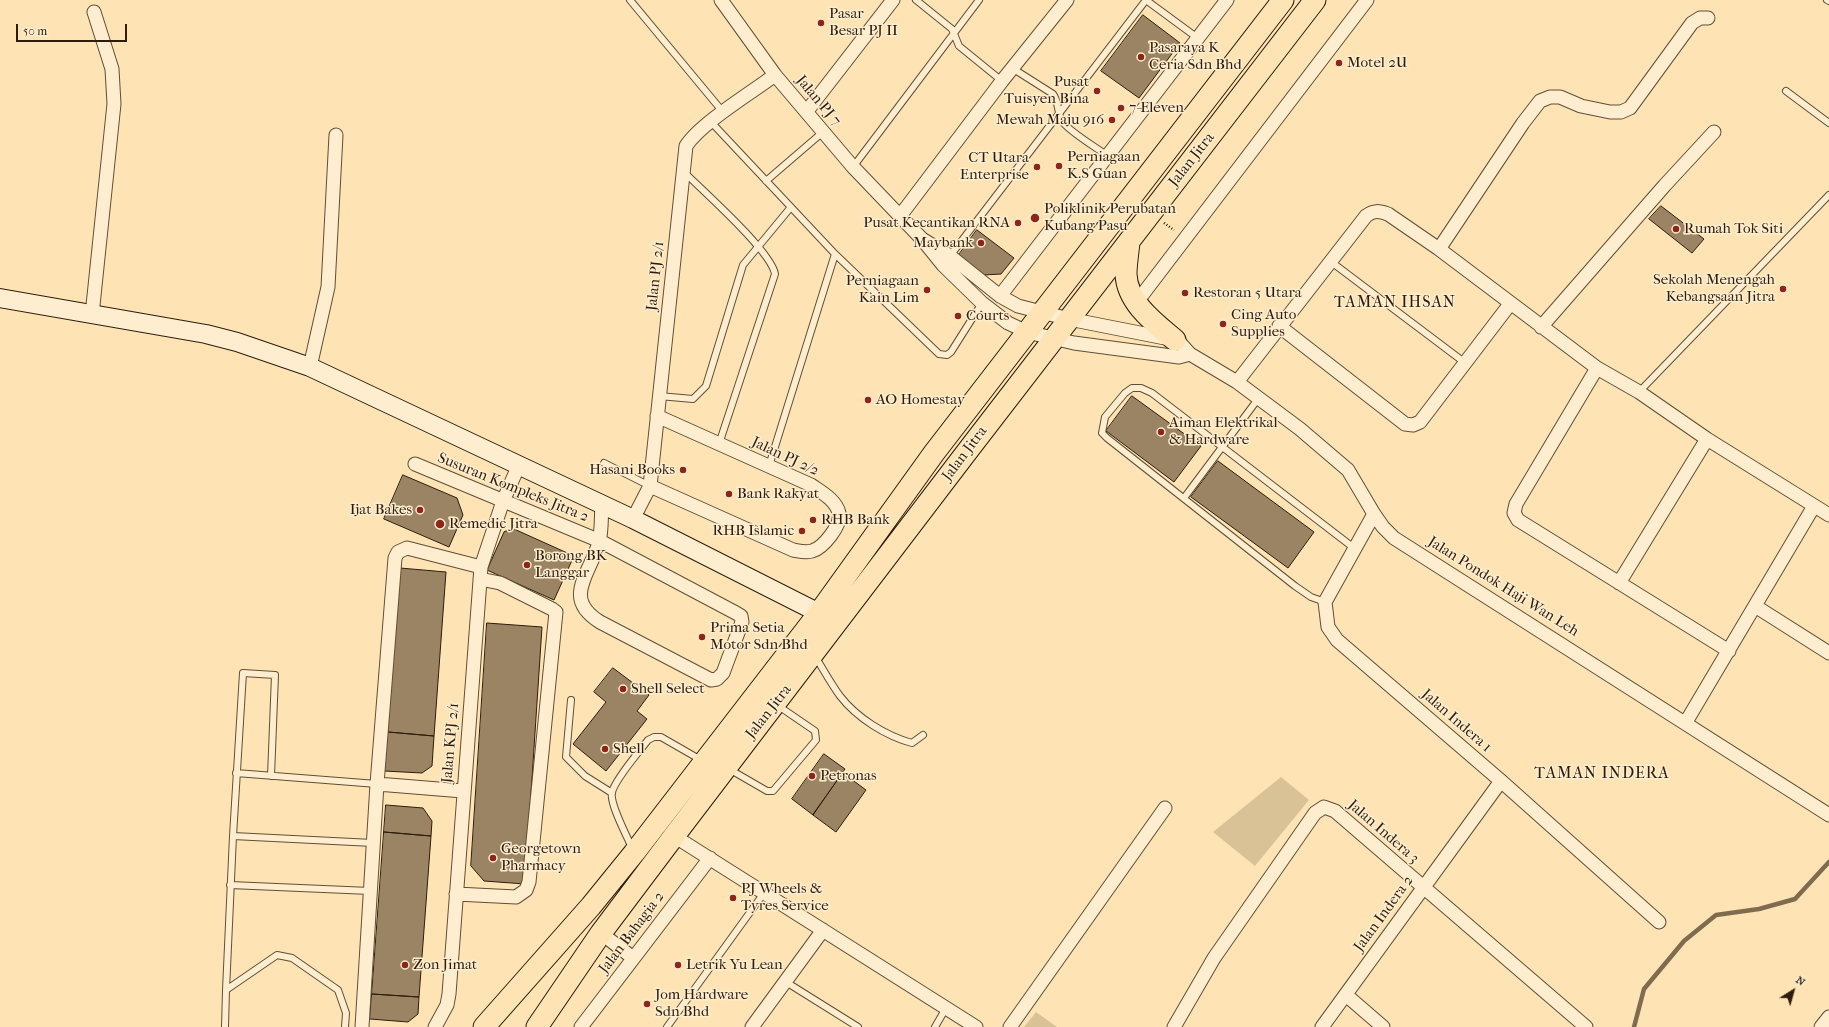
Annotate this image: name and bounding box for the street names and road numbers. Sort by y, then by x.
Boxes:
street label: Jalan PJ 7 [792,72,844,130]
street label: Jalan Jitra [1165,129,1219,191]
street label: Jalan PJ 2/1 [643,240,669,312]
street label: Jalan Jitra [939,423,991,485]
street label: Jalan PJ 2/2 [748,434,822,480]
street label: Susuran Kompleks Jitra 2 [435,449,591,527]
street label: Jalan Pondok Haji Wan Leh [1424,533,1582,641]
street label: Jalan Jitra [742,681,796,743]
street label: Jalan Indera 1 [1417,686,1495,756]
street label: Jalan KPJ 2/1 [439,702,463,784]
street label: Jalan Indera 3 [1344,796,1422,868]
street label: Jalan Indera 2 [1350,872,1418,956]
street label: Jalan Bahagia 2 [595,889,669,977]

